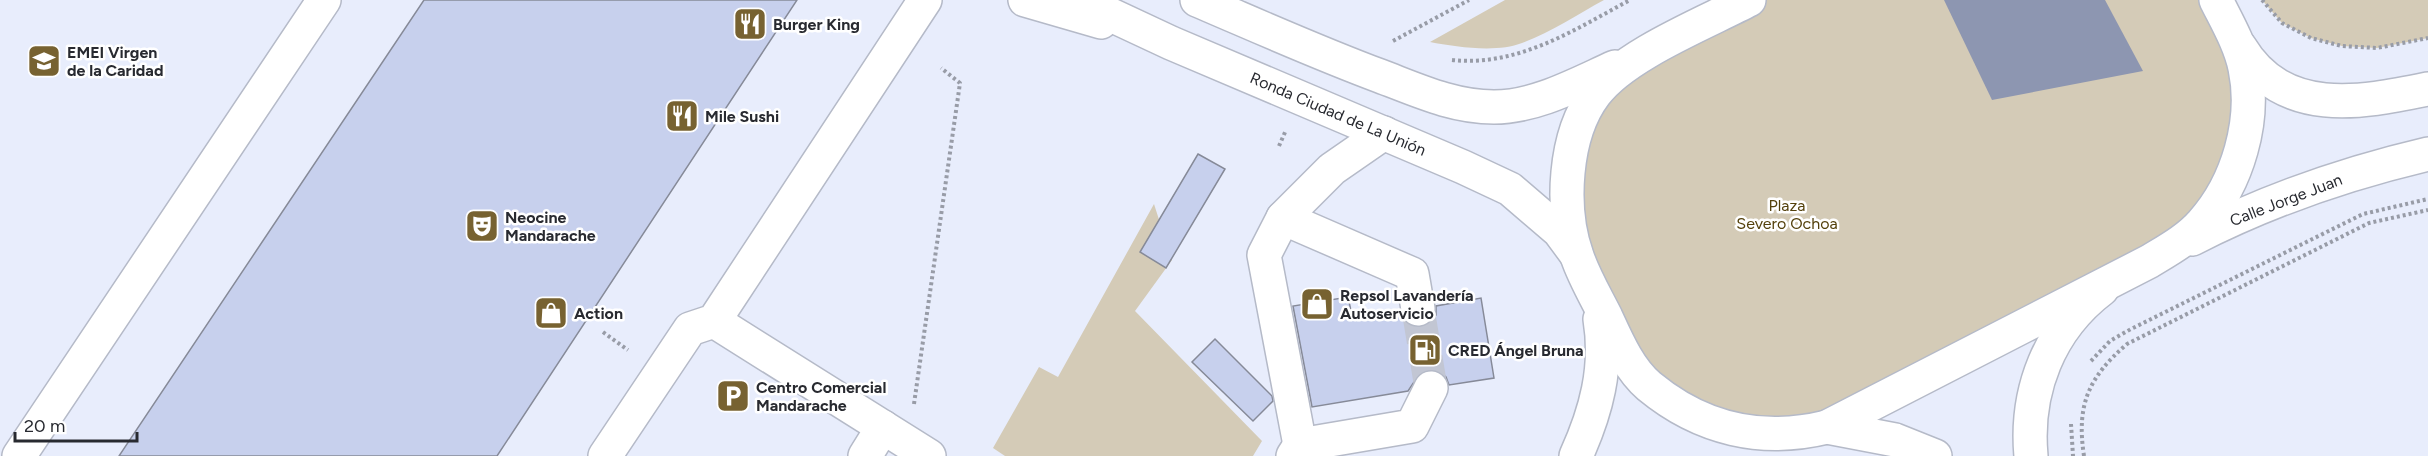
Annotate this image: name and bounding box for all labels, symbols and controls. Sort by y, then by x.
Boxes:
restaurant icon: Burger King [732,6,768,42]
place label: Burger King [773,15,860,34]
school or university icon: EMEI Virgen de la Caridad [26,43,62,79]
place label: EMEI Virgen de la Caridad [67,43,163,80]
street label: Ronda Ciudad de La Unión [1247,68,1429,160]
restaurant icon: Mile Sushi [664,98,700,134]
place label: Mile Sushi [705,107,779,126]
street label: Calle Jorge Juan [2227,170,2345,230]
park label: Plaza Severo Ochoa [1736,196,1838,233]
theatre icon: Neocine Mandarache [464,208,500,244]
place label: Neocine Mandarache [505,208,596,245]
shop icon: Repsol Lavandería Autoservicio [1299,286,1335,322]
place label: Repsol Lavandería Autoservicio [1340,286,1474,323]
shop icon: Action [533,295,569,331]
place label: Action [574,304,623,323]
fuel station icon: CRED Ángel Bruna [1407,332,1443,368]
place label: CRED Ángel Bruna [1448,341,1584,360]
parking icon: Centro Comercial Mandarache [715,378,751,414]
place label: Centro Comercial Mandarache [756,378,886,415]
scale bar [15,405,136,443]
text: 20 m [24,415,65,437]

